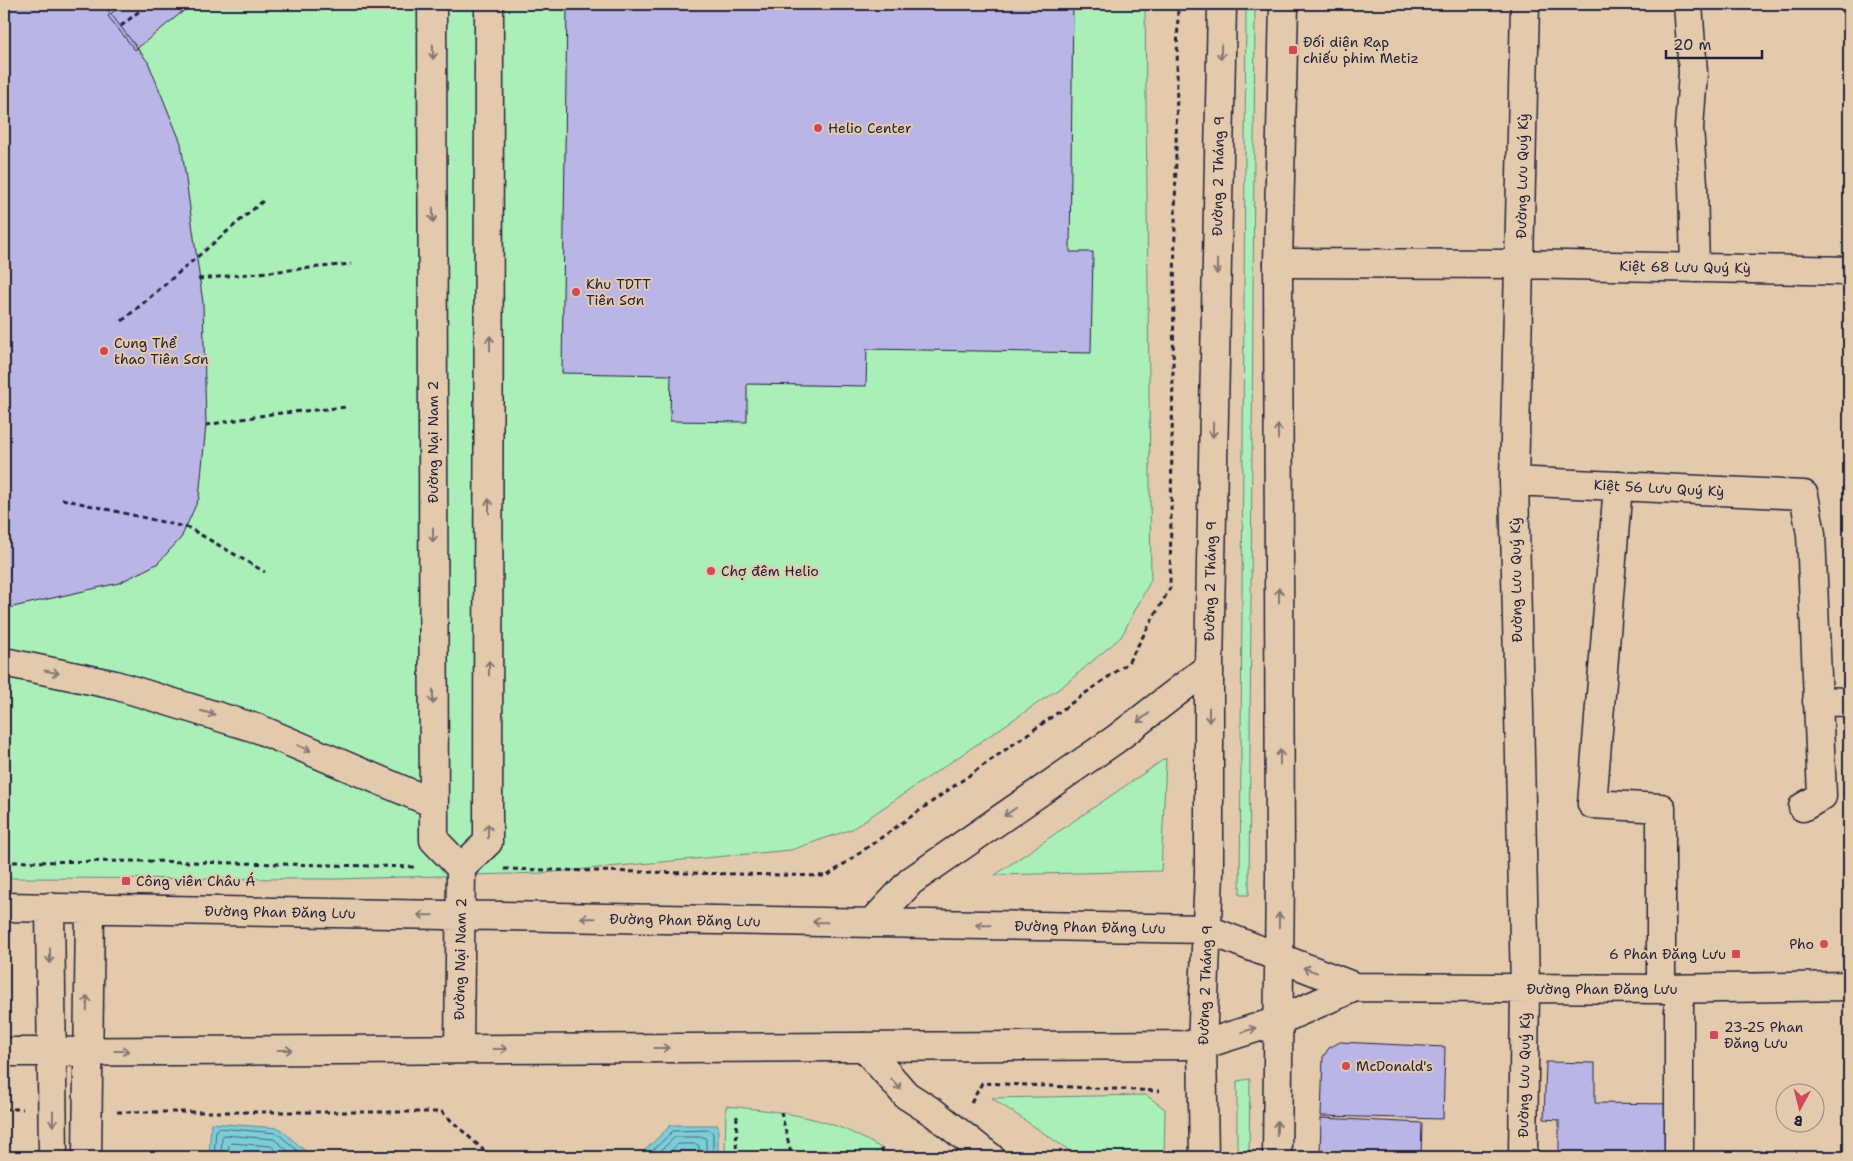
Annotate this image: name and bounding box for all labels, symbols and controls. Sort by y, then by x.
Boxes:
scale bar [1666,28,1762,60]
place label: Đối diện Rạp chiếu phim Metiz [1303,33,1419,67]
text: 20 m [1673,35,1712,55]
one-way arrow [428,44,438,60]
one-way arrow [1216,44,1226,60]
marker: Đối diện Rạp chiếu phim Metiz [1287,44,1299,56]
street label: Đường Lưu Quý Kỳ [1512,113,1532,239]
street label: Đường 2 Tháng 9 [1208,116,1228,236]
place label: Helio Center [828,119,912,137]
marker: Helio Center [812,122,824,134]
one-way arrow [428,206,438,223]
street label: Kiệt 68 Lưu Quý Kỳ [1619,257,1751,277]
one-way arrow [1212,259,1221,275]
place label: Khu TDTT Tiên Sơn [586,275,651,309]
marker: Khu TDTT Tiên Sơn [570,286,582,298]
place label: Cung Thể thao Tiên Sơn [114,334,209,368]
one-way arrow [485,335,495,352]
marker: Cung Thể thao Tiên Sơn [98,345,110,357]
street label: Đường Nại Nam 2 [424,381,442,503]
one-way arrow [1209,422,1218,438]
one-way arrow [1273,425,1283,441]
street label: Kiệt 56 Lưu Quý Kỳ [1593,476,1725,500]
one-way arrow [484,498,494,514]
street label: Đường Lưu Quý Kỳ [1506,517,1526,643]
street label: Đường 2 Tháng 9 [1200,521,1220,641]
one-way arrow [428,526,438,543]
place label: Chợ đêm Helio [721,562,819,580]
marker: Chợ đêm Helio [705,565,717,577]
one-way arrow [1274,587,1284,604]
one-way arrow [484,660,493,676]
one-way arrow [43,667,59,677]
one-way arrow [428,689,438,705]
one-way arrow [1204,706,1214,723]
one-way arrow [200,709,216,719]
one-way arrow [1137,713,1150,724]
one-way arrow [296,744,311,754]
one-way arrow [1275,750,1284,766]
one-way arrow [1003,807,1017,817]
one-way arrow [483,823,493,839]
place label: Công viên Châu Á [136,872,255,890]
marker: Công viên Châu Á [120,875,132,887]
street label: Đường Nại Nam 2 [450,898,470,1020]
street label: Đường Phan Đăng Lưu [204,902,356,922]
one-way arrow [417,910,434,920]
street label: Đường Phan Đăng Lưu [609,910,761,930]
one-way arrow [1275,912,1284,928]
one-way arrow [580,913,596,923]
one-way arrow [812,917,828,927]
street label: Đường Phan Đăng Lưu [1014,917,1166,937]
one-way arrow [975,920,991,930]
street label: Đường 2 Tháng 9 [1194,925,1216,1045]
place label: Pho [1789,935,1814,953]
marker: Pho [1818,938,1830,950]
place label: 6 Phan Đăng Lưu [1609,945,1726,963]
one-way arrow [45,948,55,964]
marker: 6 Phan Đăng Lưu [1730,948,1742,960]
one-way arrow [1303,964,1318,974]
street label: Đường Phan Đăng Lưu [1526,980,1678,998]
one-way arrow [83,995,92,1011]
street label: Đường Lưu Quý Kỳ [1514,1012,1534,1138]
place label: 23-25 Phan Đăng Lưu [1724,1018,1804,1052]
one-way arrow [1240,1025,1256,1035]
marker: 23-25 Phan Đăng Lưu [1708,1029,1720,1041]
one-way arrow [654,1043,670,1053]
one-way arrow [492,1044,508,1054]
one-way arrow [276,1045,293,1055]
one-way arrow [114,1046,130,1056]
place label: McDonald's [1356,1057,1433,1075]
marker: McDonald's [1340,1060,1352,1072]
one-way arrow [890,1077,902,1090]
north arrow [1776,1084,1826,1134]
one-way arrow [48,1110,58,1126]
text: B [1793,1111,1804,1130]
one-way arrow [1272,1120,1282,1136]

